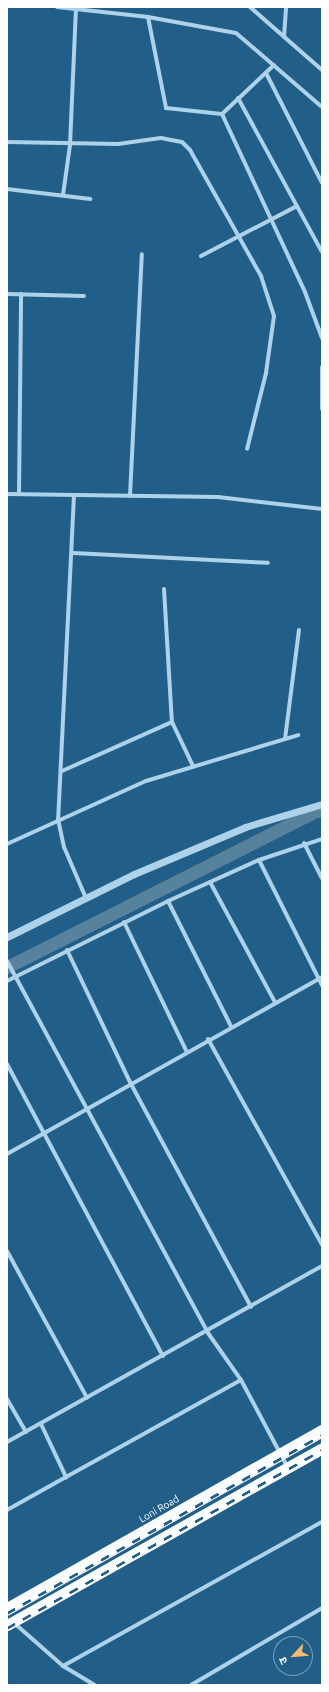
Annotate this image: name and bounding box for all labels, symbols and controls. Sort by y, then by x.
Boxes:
street label: Loni Road [137,1493,181,1525]
north arrow [273,1636,313,1676]
text: उ [276,1655,290,1666]

